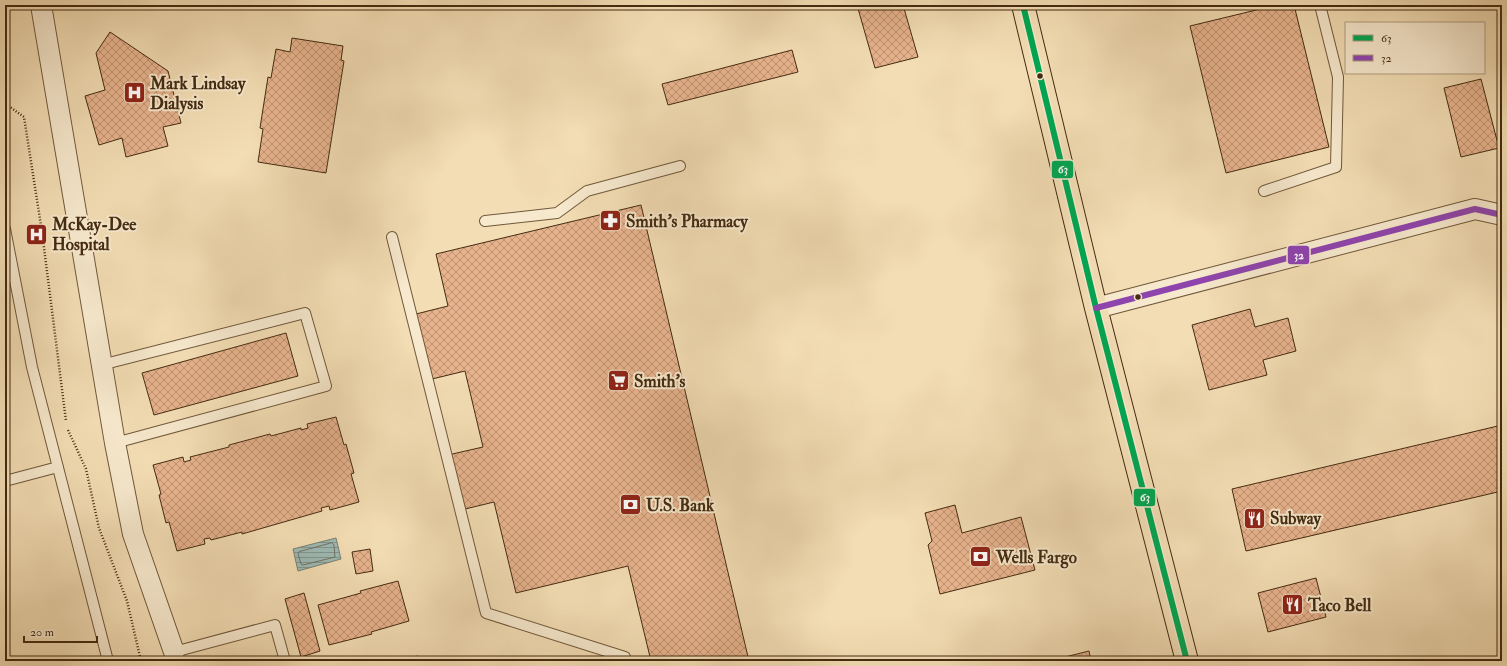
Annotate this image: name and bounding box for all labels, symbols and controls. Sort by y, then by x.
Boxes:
legend [1345,22,1485,74]
text: 63 [1381,31,1392,46]
text: 32 [1381,51,1392,66]
unlabelled marker [1035,71,1045,81]
place label: Mark Lindsay Dialysis [149,73,246,115]
hospital icon: Mark Lindsay Dialysis [121,80,147,106]
line badge: 63 [1051,160,1074,179]
text: 63 [1058,163,1068,176]
pharmacy icon: Smith's Pharmacy [598,208,624,234]
place label: Smith's Pharmacy [626,211,748,233]
place label: McKay-Dee Hospital [51,214,137,256]
hospital icon: McKay-Dee Hospital [23,221,49,247]
line badge: 32 [1287,245,1310,265]
text: 32 [1294,249,1304,262]
unlabelled marker [1133,292,1143,302]
supermarket icon: Smith's [606,368,632,394]
place label: Smith's [634,371,686,392]
line badge: 63 [1133,488,1156,507]
text: 63 [1140,491,1150,504]
bank icon: U.S. Bank [618,492,644,518]
place label: U.S. Bank [646,495,715,516]
restaurant icon: Subway [1242,505,1268,531]
place label: Subway [1270,508,1322,530]
bank icon: Wells Fargo [968,544,994,570]
place label: Wells Fargo [995,547,1077,569]
restaurant icon: Taco Bell [1279,592,1305,618]
place label: Taco Bell [1307,595,1372,616]
scale bar [24,618,97,644]
text: 20 m [30,625,55,640]

